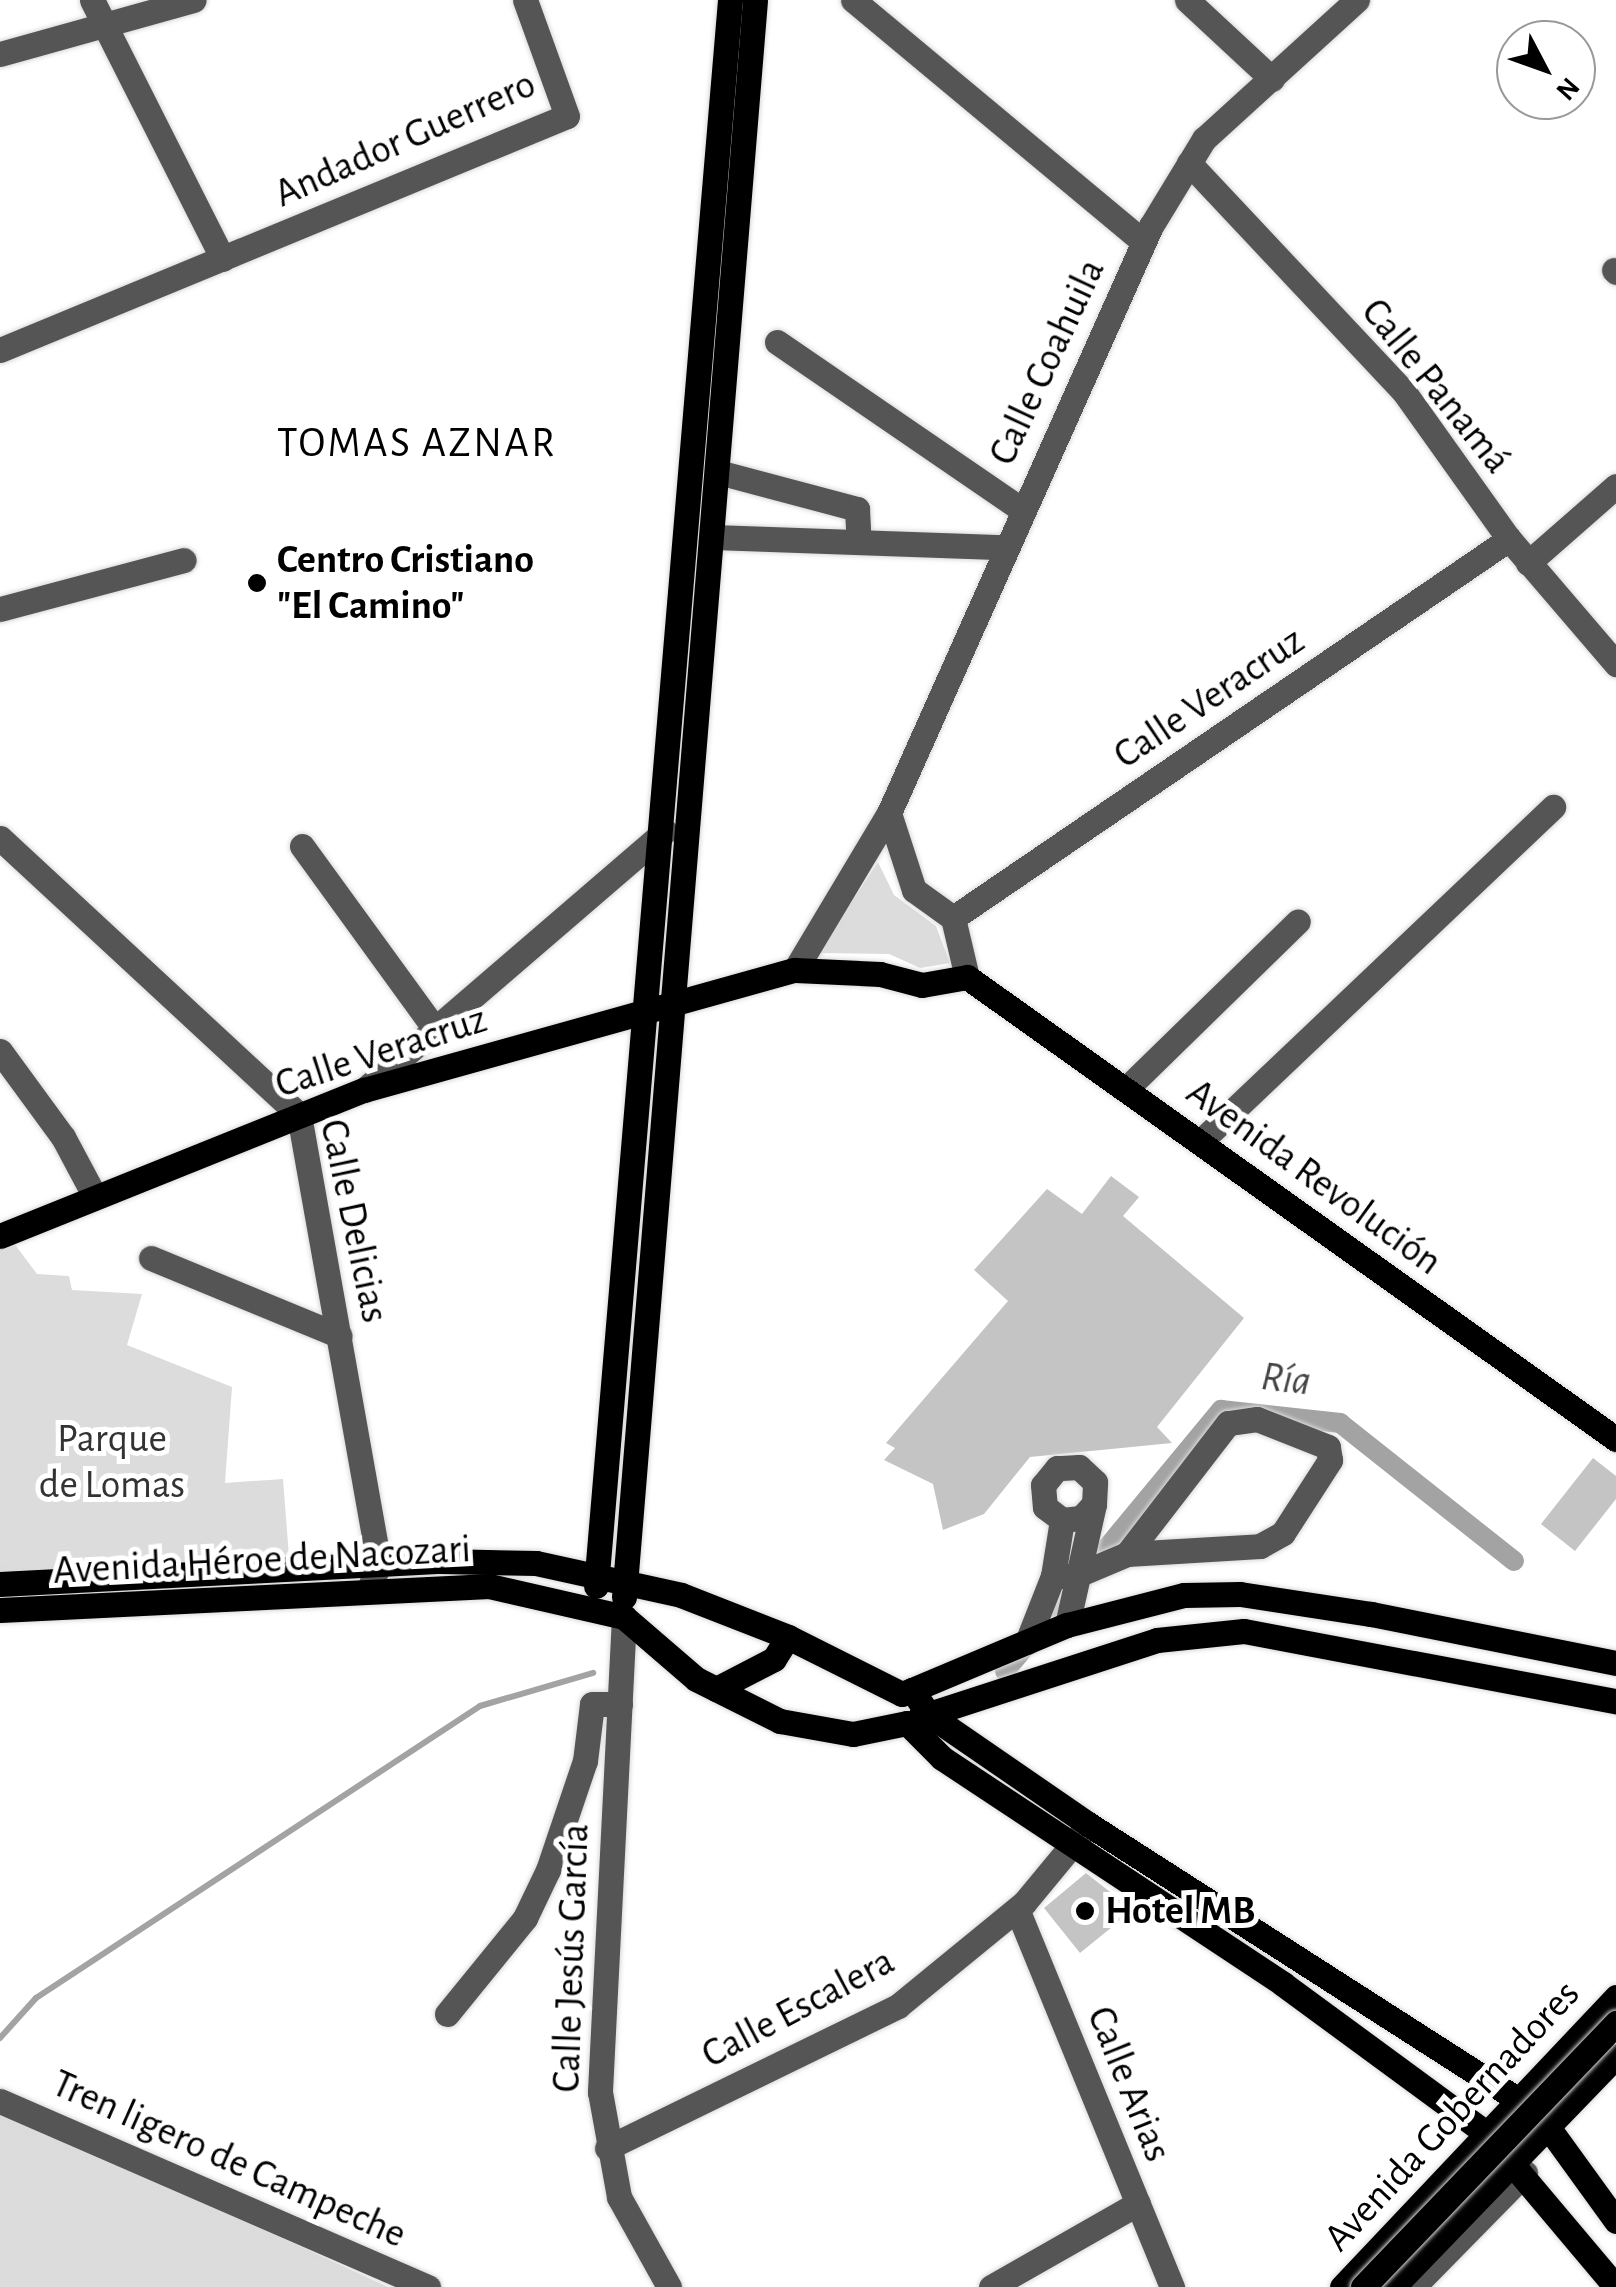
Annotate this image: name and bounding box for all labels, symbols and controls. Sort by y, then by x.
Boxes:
north arrow [1496,20,1596,120]
street label: Andador Guerrero [267,60,543,218]
text: N [1550,72,1584,105]
street label: Calle Coahuila [978,252,1116,472]
street label: Calle Panamá [1351,289,1521,483]
district label: TOMAS AZNAR [277,418,557,468]
place label: Centro Cristiano "El Camino" [277,536,534,630]
marker: Centro Cristiano "El Camino" [246,572,268,594]
street label: Calle Veracruz [1105,617,1313,779]
street label: Calle Veracruz [269,995,493,1109]
street label: Avenida Revolución [1177,1068,1451,1286]
street label: Calle Delicias [309,1115,399,1327]
water label: Ría [1258,1351,1314,1407]
park label: Parque de Lomas [39,1415,185,1509]
street label: Avenida Héroe de Nacozari [52,1525,472,1595]
street label: Calle Jesús García [542,1823,600,2093]
place label: Hotel MB [1105,1887,1255,1935]
marker: Hotel MB [1074,1900,1096,1922]
street label: Calle Escalera [694,1937,902,2079]
street label: Avenida Gobernadores [1314,1970,1590,2262]
street label: Calle Arias [1076,2000,1182,2168]
street label: Tren ligero de Campeche [45,2059,413,2259]

